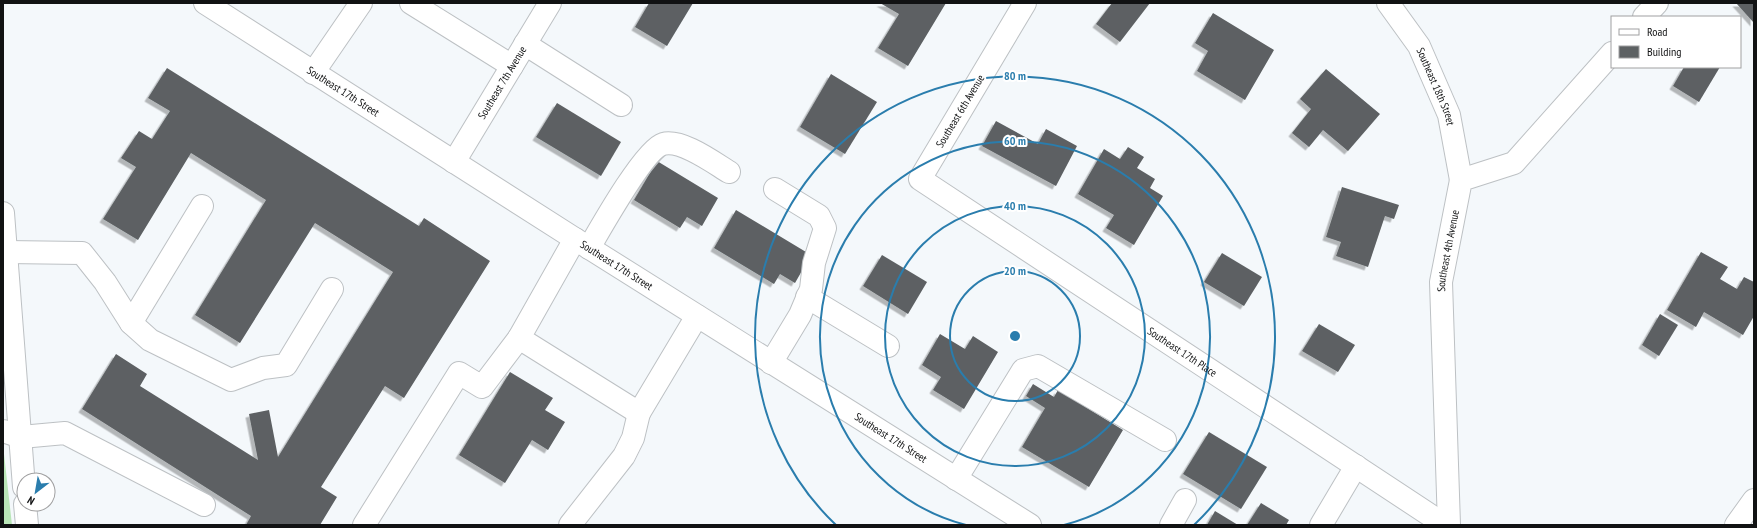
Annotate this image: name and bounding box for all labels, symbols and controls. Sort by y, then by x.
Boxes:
legend [1611,16,1741,68]
text: Road [1647,24,1667,39]
street label: Southeast 7th Avenue [475,43,530,121]
text: Building [1647,44,1682,59]
street label: Southeast 18th Street [1414,45,1458,126]
street label: Southeast 17th Street [304,63,382,119]
text: 80 m [1004,68,1026,83]
street label: Southeast 6th Avenue [933,72,988,150]
text: 60 m [1004,133,1026,148]
text: 40 m [1004,198,1026,213]
street label: Southeast 4th Avenue [1434,208,1462,292]
street label: Southeast 17th Street [578,237,655,293]
text: 20 m [1004,263,1026,278]
street label: Southeast 17th Place [1145,324,1220,380]
centre of rings [1008,329,1022,343]
street label: Southeast 17th Street [852,410,930,466]
north arrow [16,472,56,512]
text: N [25,493,37,508]

